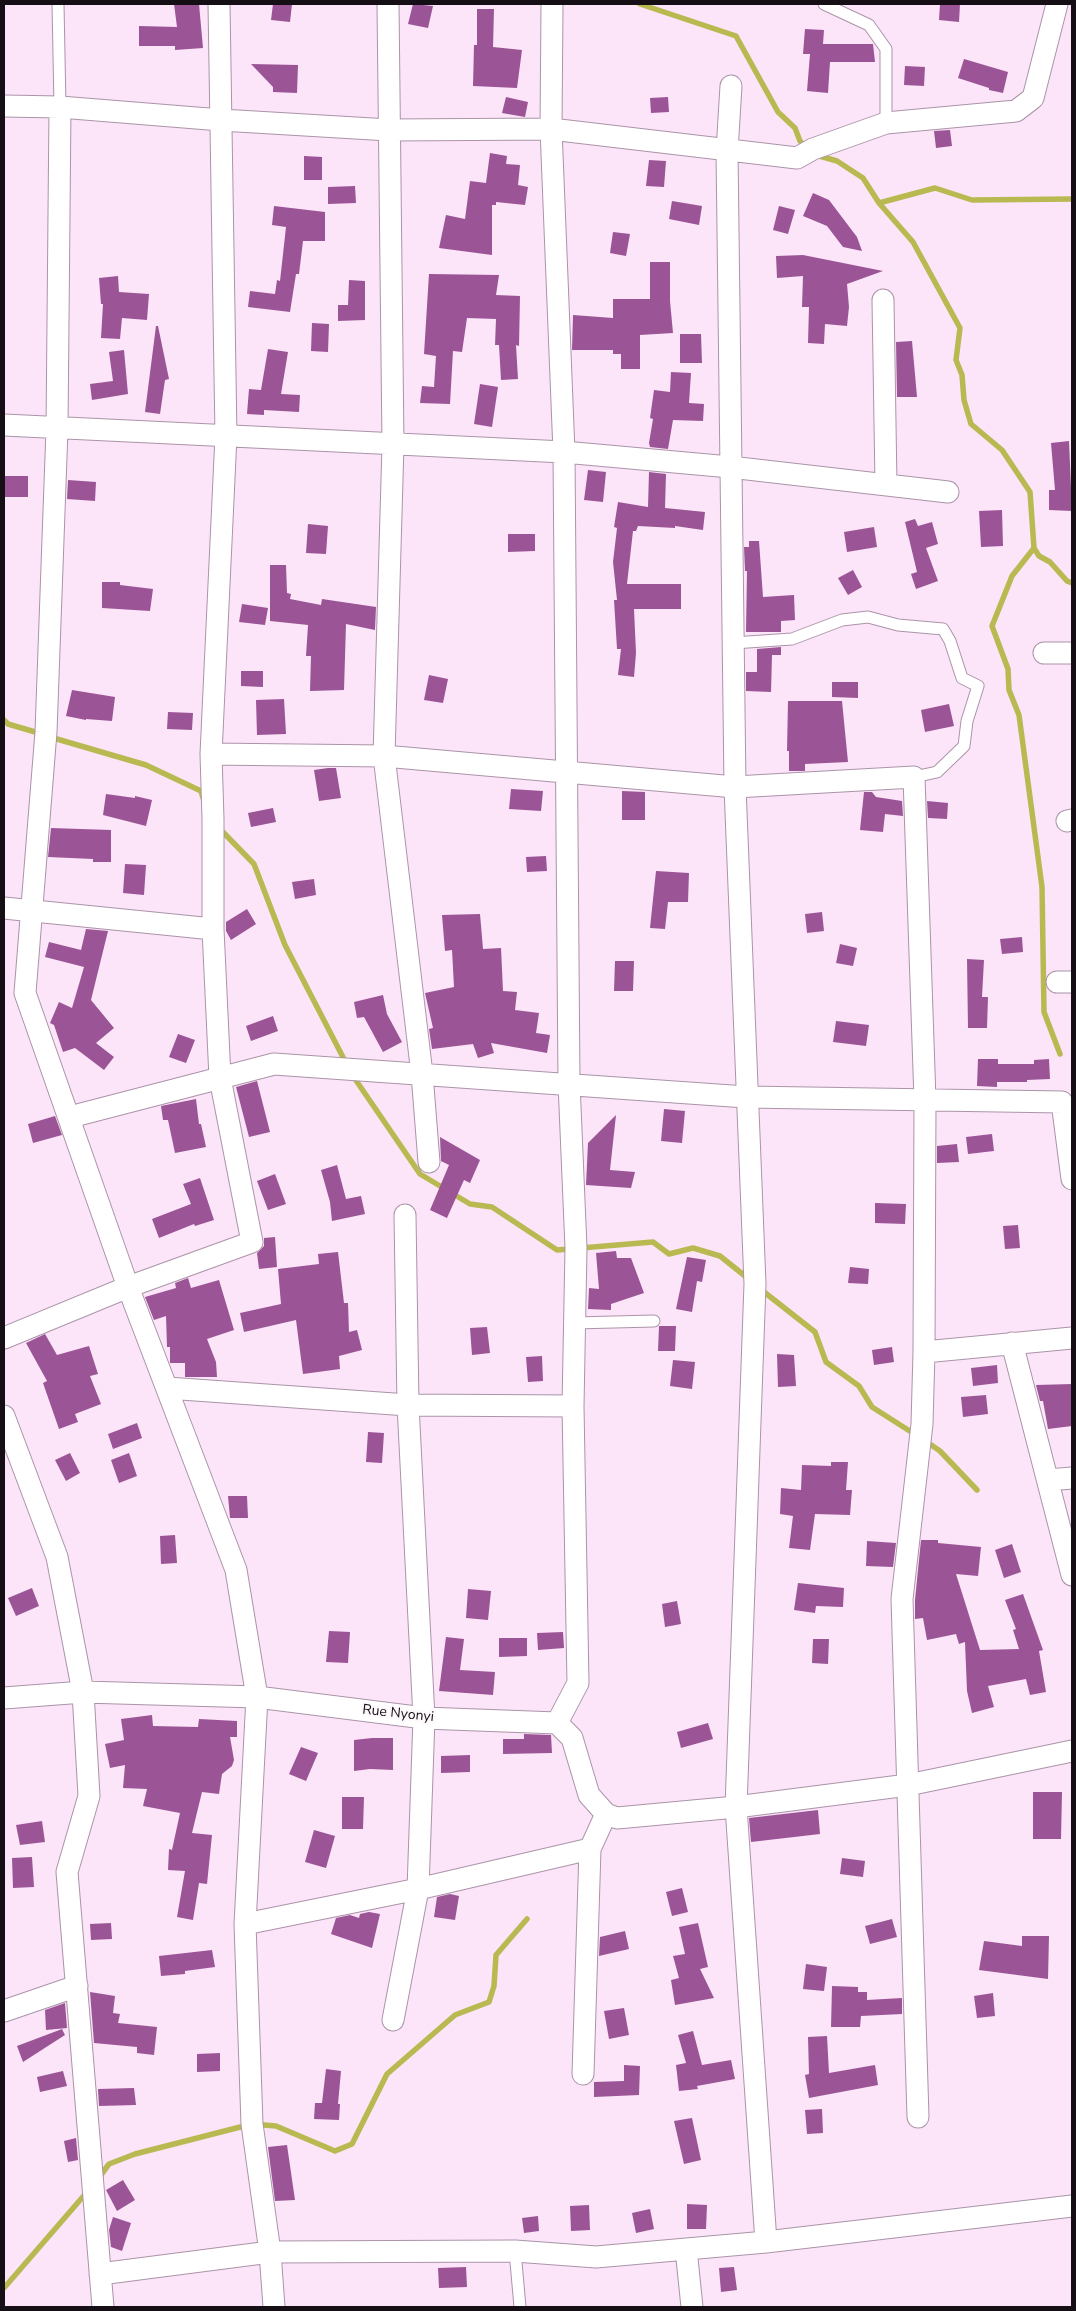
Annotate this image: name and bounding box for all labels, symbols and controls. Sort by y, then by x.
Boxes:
street label: Rue Nyonyi [361,1702,435,1726]

